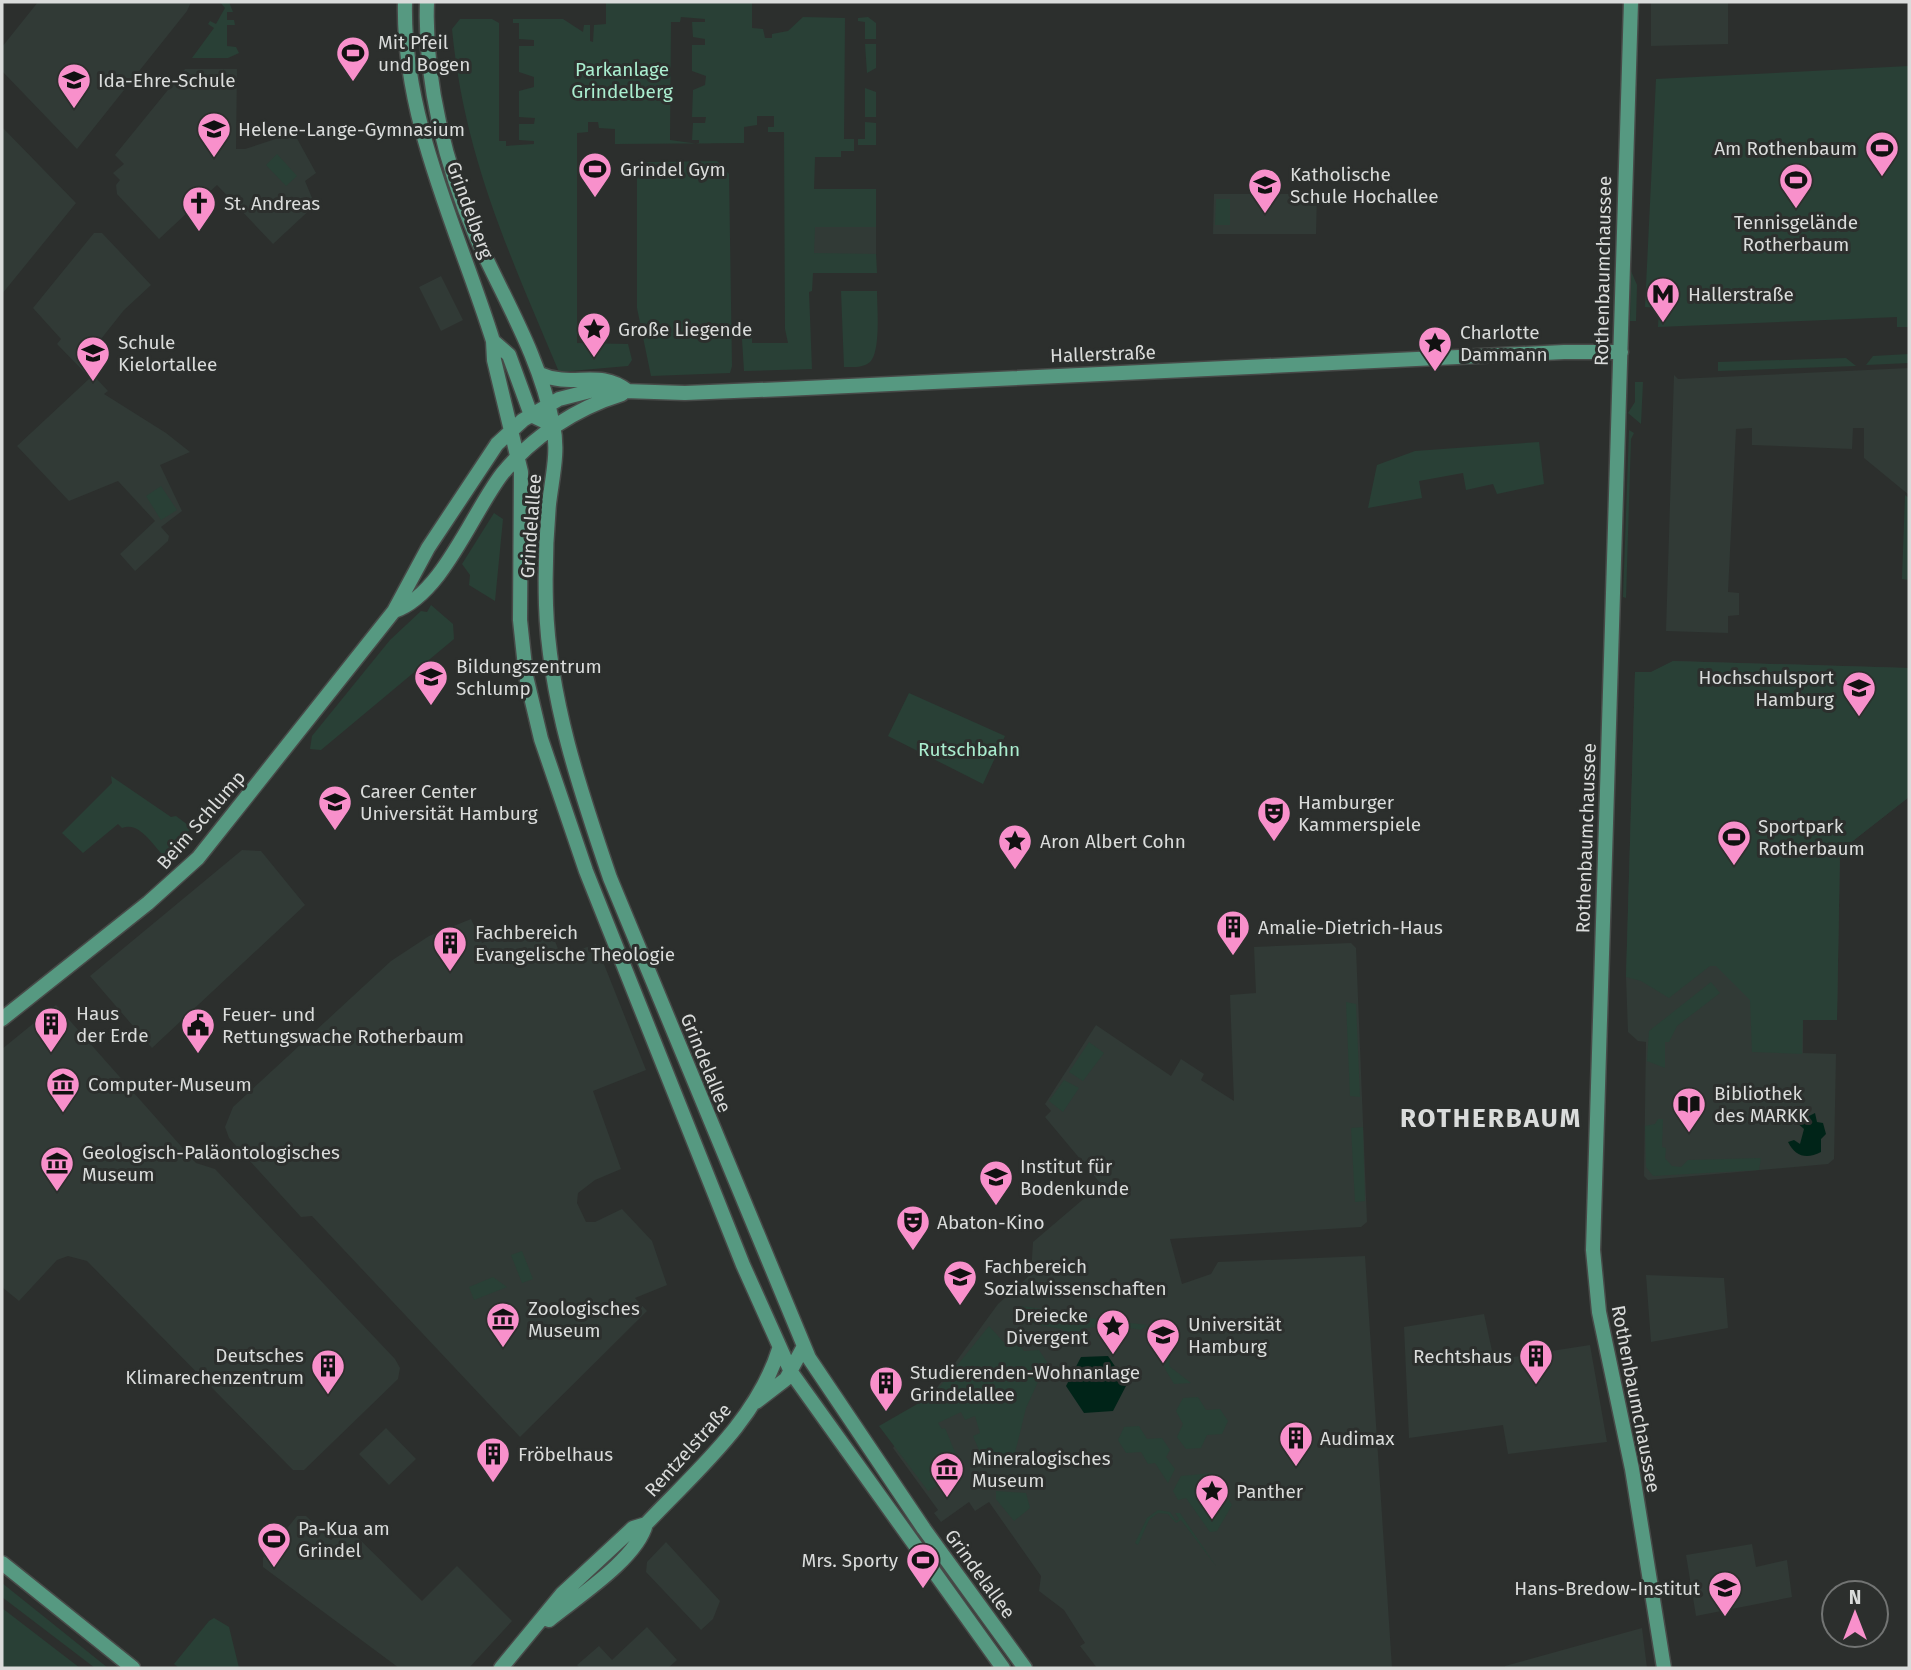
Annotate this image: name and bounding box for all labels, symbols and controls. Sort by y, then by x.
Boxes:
place label: Mit Pfeil und Bogen [378,31,470,76]
sports icon: Mit Pfeil und Bogen [334,34,372,83]
park label: Parkanlage Grindelberg [571,58,673,103]
school or university icon: Ida-Ehre-Schule [55,61,93,110]
place label: Ida-Ehre-Schule [98,69,236,92]
school or university icon: Helene-Lange-Gymnasium [195,110,233,159]
place label: Helene-Lange-Gymnasium [238,118,465,141]
sports icon: Am Rothenbaum [1863,129,1901,178]
place label: Am Rothenbaum [1714,137,1857,160]
sports icon: Grindel Gym [576,150,614,199]
street label: Grindelberg [442,158,498,262]
place label: Grindel Gym [620,158,726,181]
sports icon: Tennisgelände Rotherbaum [1777,161,1815,210]
place label: Katholische Schule Hochallee [1290,163,1439,208]
school or university icon: Katholische Schule Hochallee [1246,166,1284,215]
street label: Rothenbaumchaussee [1590,176,1616,366]
church icon: St. Andreas [180,184,218,233]
place label: St. Andreas [224,192,320,215]
place label: Tennisgelände Rotherbaum [1734,211,1858,256]
metro station icon: Hallerstraße [1644,275,1682,324]
place label: Hallerstraße [1688,283,1794,306]
place icon: Große Liegende [575,310,613,359]
place label: Große Liegende [618,318,752,341]
place label: Charlotte Dammann [1460,321,1548,366]
place icon: Charlotte Dammann [1416,324,1454,373]
place label: Schule Kielortallee [118,331,217,376]
school or university icon: Schule Kielortallee [74,334,112,383]
street label: Hallerstraße [1050,341,1156,367]
street label: Grindelallee [516,473,546,579]
place label: Bildungszentrum Schlump [456,655,602,700]
school or university icon: Bildungszentrum Schlump [412,658,450,707]
place label: Hochschulsport Hamburg [1699,666,1834,711]
school or university icon: Hochschulsport Hamburg [1840,669,1878,718]
park label: Rutschbahn [918,738,1020,761]
street label: Rothenbaumchaussee [1571,742,1601,934]
street label: Beim Schlump [152,766,250,874]
place label: Career Center Universität Hamburg [360,780,538,825]
school or university icon: Career Center Universität Hamburg [316,783,354,832]
place label: Hamburger Kammerspiele [1298,791,1421,836]
theatre icon: Hamburger Kammerspiele [1255,794,1293,843]
place label: Sportpark Rotherbaum [1758,815,1865,860]
sports icon: Sportpark Rotherbaum [1715,818,1753,867]
place icon: Aron Albert Cohn [996,822,1034,871]
place label: Aron Albert Cohn [1040,830,1186,853]
building icon: Amalie-Dietrich-Haus [1214,908,1252,957]
place label: Amalie-Dietrich-Haus [1258,916,1443,939]
place label: Fachbereich Evangelische Theologie [475,921,675,966]
building icon: Fachbereich Evangelische Theologie [431,924,469,973]
place label: Haus der Erde [76,1002,149,1047]
place label: Feuer- und Rettungswache Rotherbaum [222,1003,464,1048]
building icon: Haus der Erde [32,1005,70,1054]
public building icon: Feuer- und Rettungswache Rotherbaum [179,1006,217,1055]
street label: Grindelallee [676,1010,736,1116]
museum icon: Computer-Museum [44,1065,82,1114]
place label: Computer-Museum [88,1073,252,1096]
place label: Bibliothek des MARKK [1714,1082,1810,1127]
library icon: Bibliothek des MARKK [1670,1085,1708,1134]
district label: ROTHERBAUM [1400,1103,1582,1134]
place label: Geologisch-Paläontologisches Museum [82,1141,340,1186]
museum icon: Geologisch-Paläontologisches Museum [38,1144,76,1193]
place label: Institut für Bodenkunde [1020,1155,1129,1200]
school or university icon: Institut für Bodenkunde [977,1158,1015,1207]
theatre icon: Abaton-Kino [894,1203,932,1252]
place label: Abaton-Kino [937,1211,1045,1234]
place label: Fachbereich Sozialwissenschaften [984,1255,1167,1300]
school or university icon: Fachbereich Sozialwissenschaften [941,1258,979,1307]
place label: Zoologisches Museum [528,1297,640,1342]
museum icon: Zoologisches Museum [484,1300,522,1349]
street label: Rothenbaumchaussee [1607,1303,1665,1495]
place label: Dreiecke Divergent [1006,1304,1088,1349]
place icon: Dreiecke Divergent [1094,1307,1132,1356]
place label: Universität Hamburg [1188,1313,1282,1358]
school or university icon: Universität Hamburg [1144,1316,1182,1365]
building icon: Rechtshaus [1517,1337,1555,1386]
place label: Deutsches Klimarechenzentrum [125,1344,304,1389]
place label: Rechtshaus [1413,1345,1512,1368]
building icon: Deutsches Klimarechenzentrum [309,1347,347,1396]
place label: Studierenden-Wohnanlage Grindelallee [910,1361,1140,1406]
building icon: Studierenden-Wohnanlage Grindelallee [867,1364,905,1413]
street label: Rentzelstraße [640,1398,736,1502]
building icon: Audimax [1277,1419,1315,1468]
place label: Audimax [1320,1427,1395,1450]
building icon: Fröbelhaus [474,1435,512,1484]
place label: Fröbelhaus [518,1443,613,1466]
place label: Mineralogisches Museum [972,1447,1111,1492]
museum icon: Mineralogisches Museum [928,1450,966,1499]
place icon: Panther [1193,1472,1231,1521]
place label: Panther [1236,1480,1304,1503]
place label: Pa-Kua am Grindel [298,1517,390,1562]
sports icon: Pa-Kua am Grindel [255,1520,293,1569]
street label: Grindelallee [940,1525,1020,1623]
sports icon: Mrs. Sporty [904,1541,942,1590]
place label: Mrs. Sporty [802,1549,899,1572]
school or university icon: Hans-Bredow-Institut [1706,1569,1744,1618]
place label: Hans-Bredow-Institut [1514,1577,1700,1600]
north arrow [1820,1579,1890,1649]
text: N [1849,1586,1861,1609]

